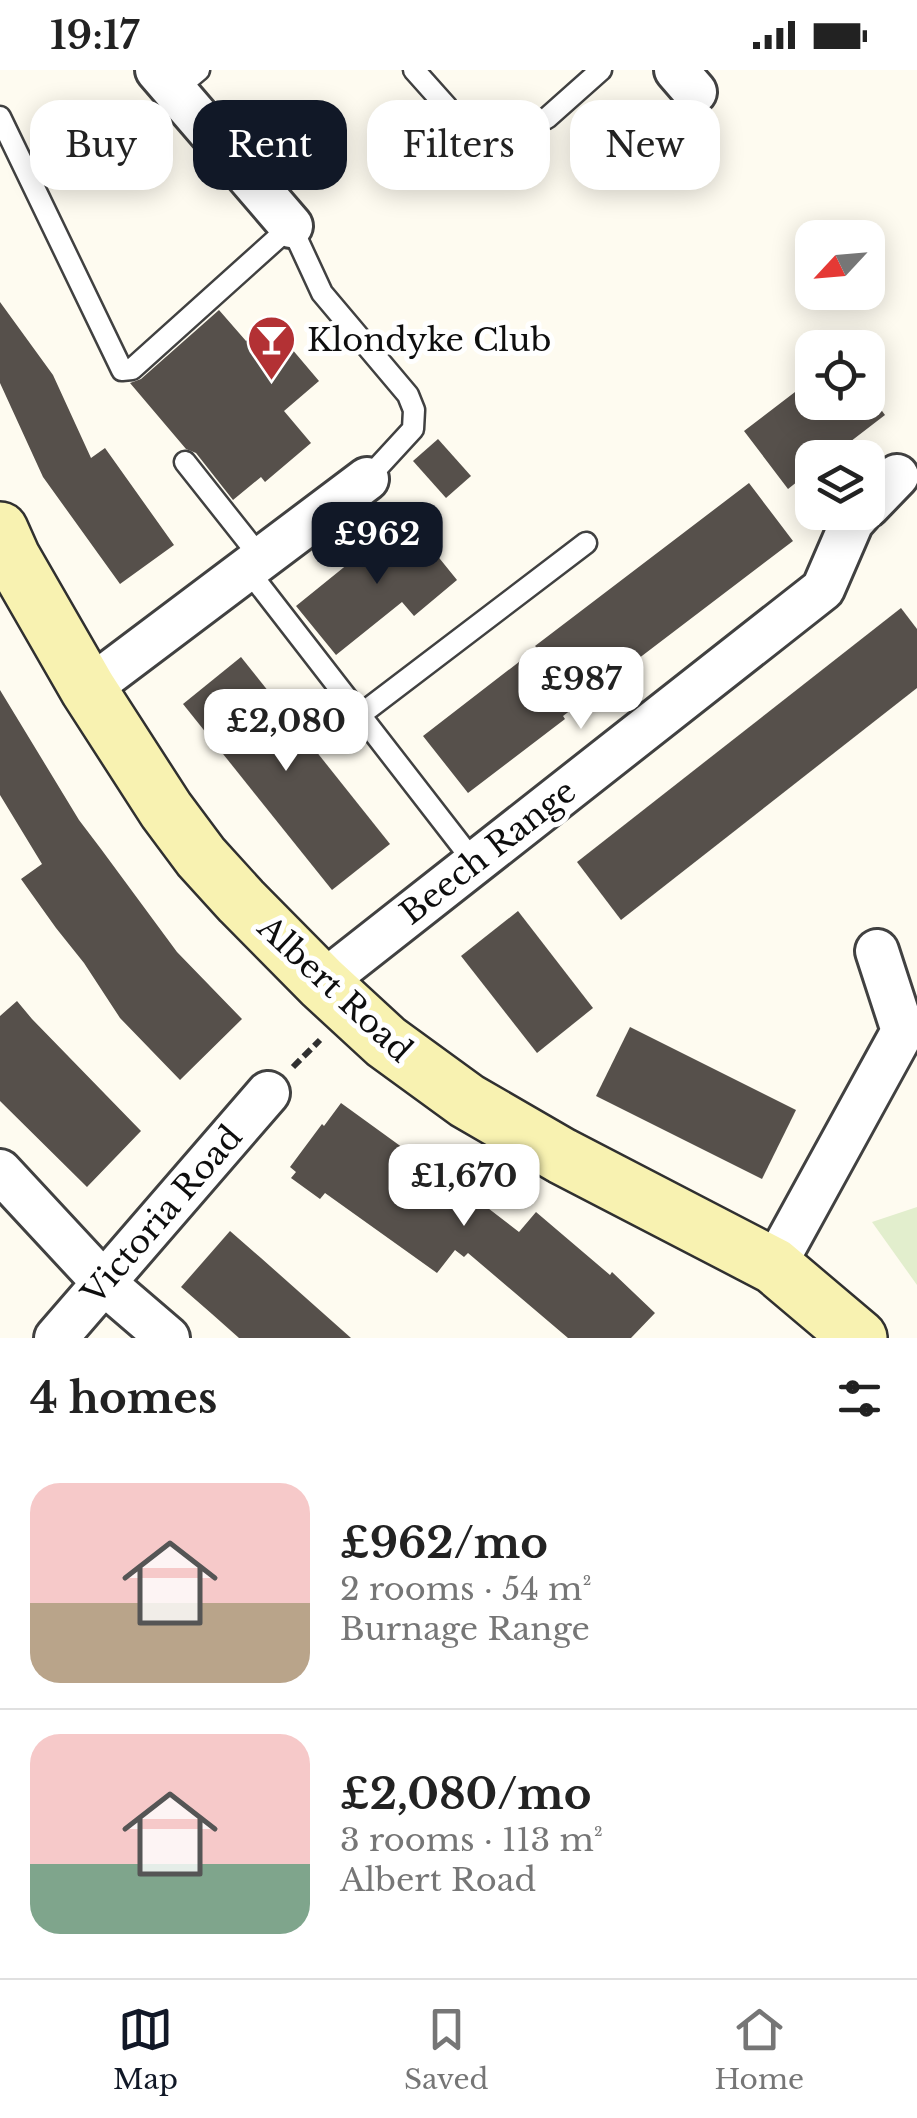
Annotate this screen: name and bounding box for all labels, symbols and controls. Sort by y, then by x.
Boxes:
text: 19:17 [50,12,139,59]
chip: Buy [30,100,173,190]
chip: Rent [193,100,347,190]
chip: Filters [367,100,550,190]
chip: New [570,100,720,190]
north arrow [795,220,885,310]
map controls [795,220,885,530]
bar icon: Klondyke Club [246,314,298,382]
place label: Klondyke Club [307,320,551,360]
button: locate [795,330,885,420]
button: layers [795,440,885,530]
pin: £962 [318,502,436,587]
text: £962 [334,514,420,554]
pin: £987 [522,647,640,732]
text: £987 [540,659,622,699]
pin: £2,080 [205,689,367,774]
text: £2,080 [226,701,346,741]
street label: Beech Range [392,771,584,933]
street label: Albert Road [249,907,420,1070]
street label: Victoria Road [73,1117,251,1313]
pin: £1,670 [383,1144,545,1229]
text: £1,670 [411,1156,517,1196]
icon: filters [832,1371,887,1426]
text: 4 homes [30,1372,217,1424]
text: £962/mo [340,1517,548,1569]
icon: home [110,1523,230,1643]
text: 2 rooms · 54 m² [340,1569,592,1609]
text: Burnage Range [340,1609,590,1649]
text: £2,080/mo [340,1768,592,1820]
icon: home [110,1774,230,1894]
text: 3 rooms · 113 m² [340,1820,603,1860]
text: Albert Road [340,1860,536,1900]
tab: Map [113,2002,178,2097]
tab: Saved [404,2002,488,2097]
tab: Home [714,2002,804,2097]

